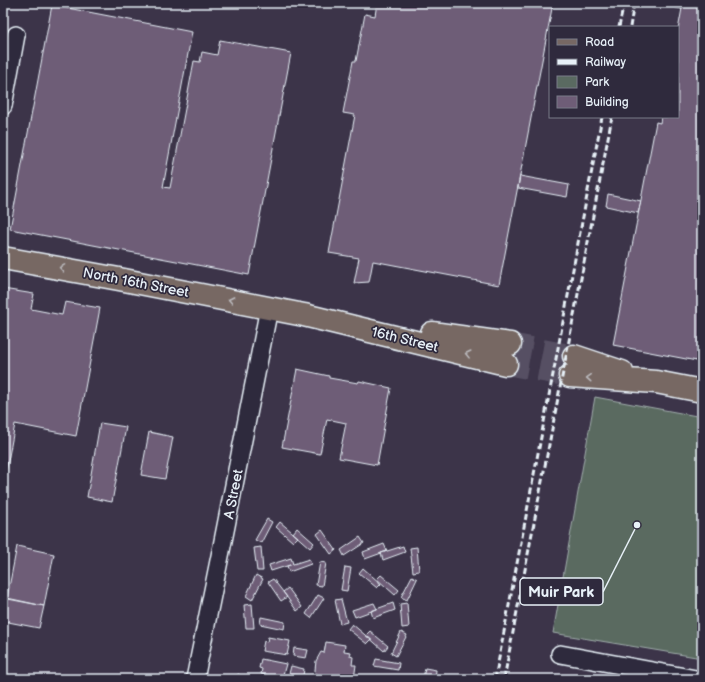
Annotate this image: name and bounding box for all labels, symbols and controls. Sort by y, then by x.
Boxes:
legend [549,26,679,118]
text: Road [585,35,614,50]
text: Railway [585,55,627,70]
text: Park [585,75,609,90]
text: Building [585,95,629,110]
one-way arrow [59,264,65,273]
street label: North 16th Street [82,264,191,301]
one-way arrow [228,297,234,305]
street label: 16th Street [370,323,441,356]
one-way arrow [465,351,472,359]
one-way arrow [586,373,592,382]
street label: A Street [220,467,247,521]
callout: Muir Park [520,578,603,605]
text: Muir Park [528,583,594,602]

